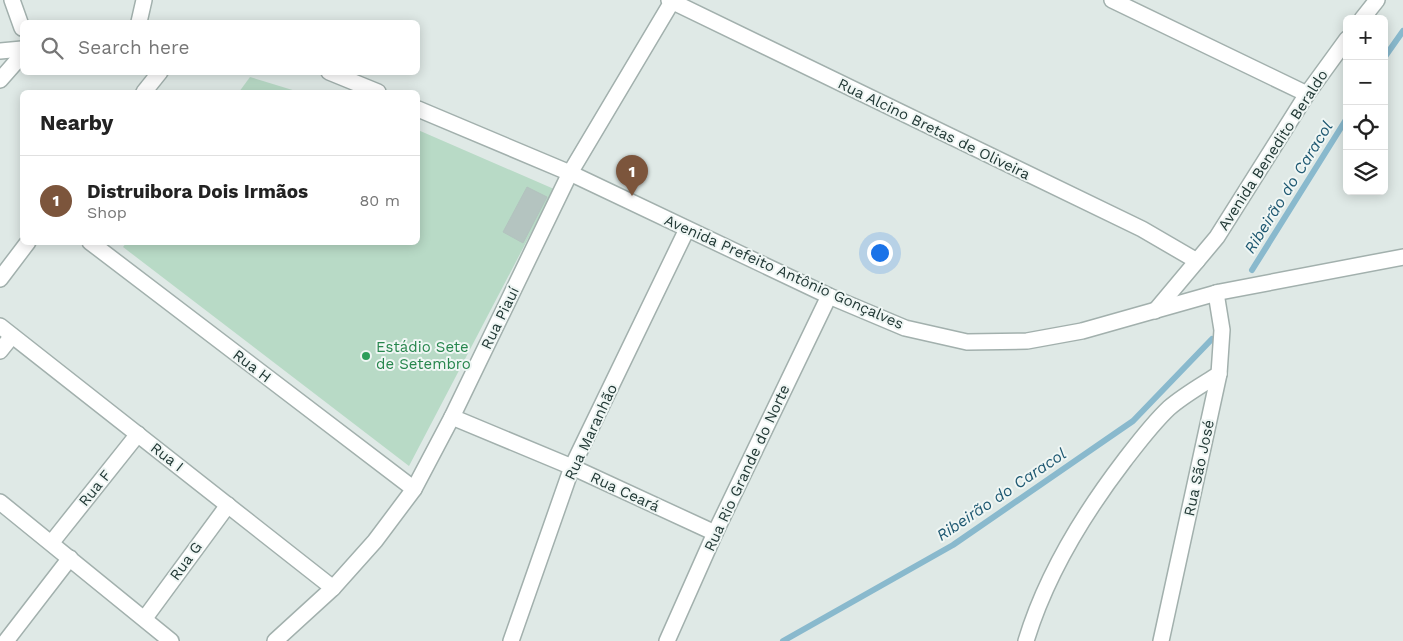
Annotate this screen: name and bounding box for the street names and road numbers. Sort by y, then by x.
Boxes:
street label: Avenida Benedito Beraldo [1214,66,1332,234]
street label: Rua Alcino Bretas de Oliveira [835,75,1034,184]
street label: Avenida Prefeito Antônio Gonçalves [662,211,906,333]
street label: Rua Piauí [477,284,523,352]
street label: Rua H [229,346,275,386]
street label: Rua Maranhão [561,381,621,483]
street label: Rua Rio Grande do Norte [700,382,794,554]
street label: Rua São José [1180,418,1218,518]
street label: Rua I [147,439,187,475]
street label: Rua F [75,466,115,510]
street label: Rua Ceará [588,468,663,516]
street label: Rua G [166,538,206,584]

